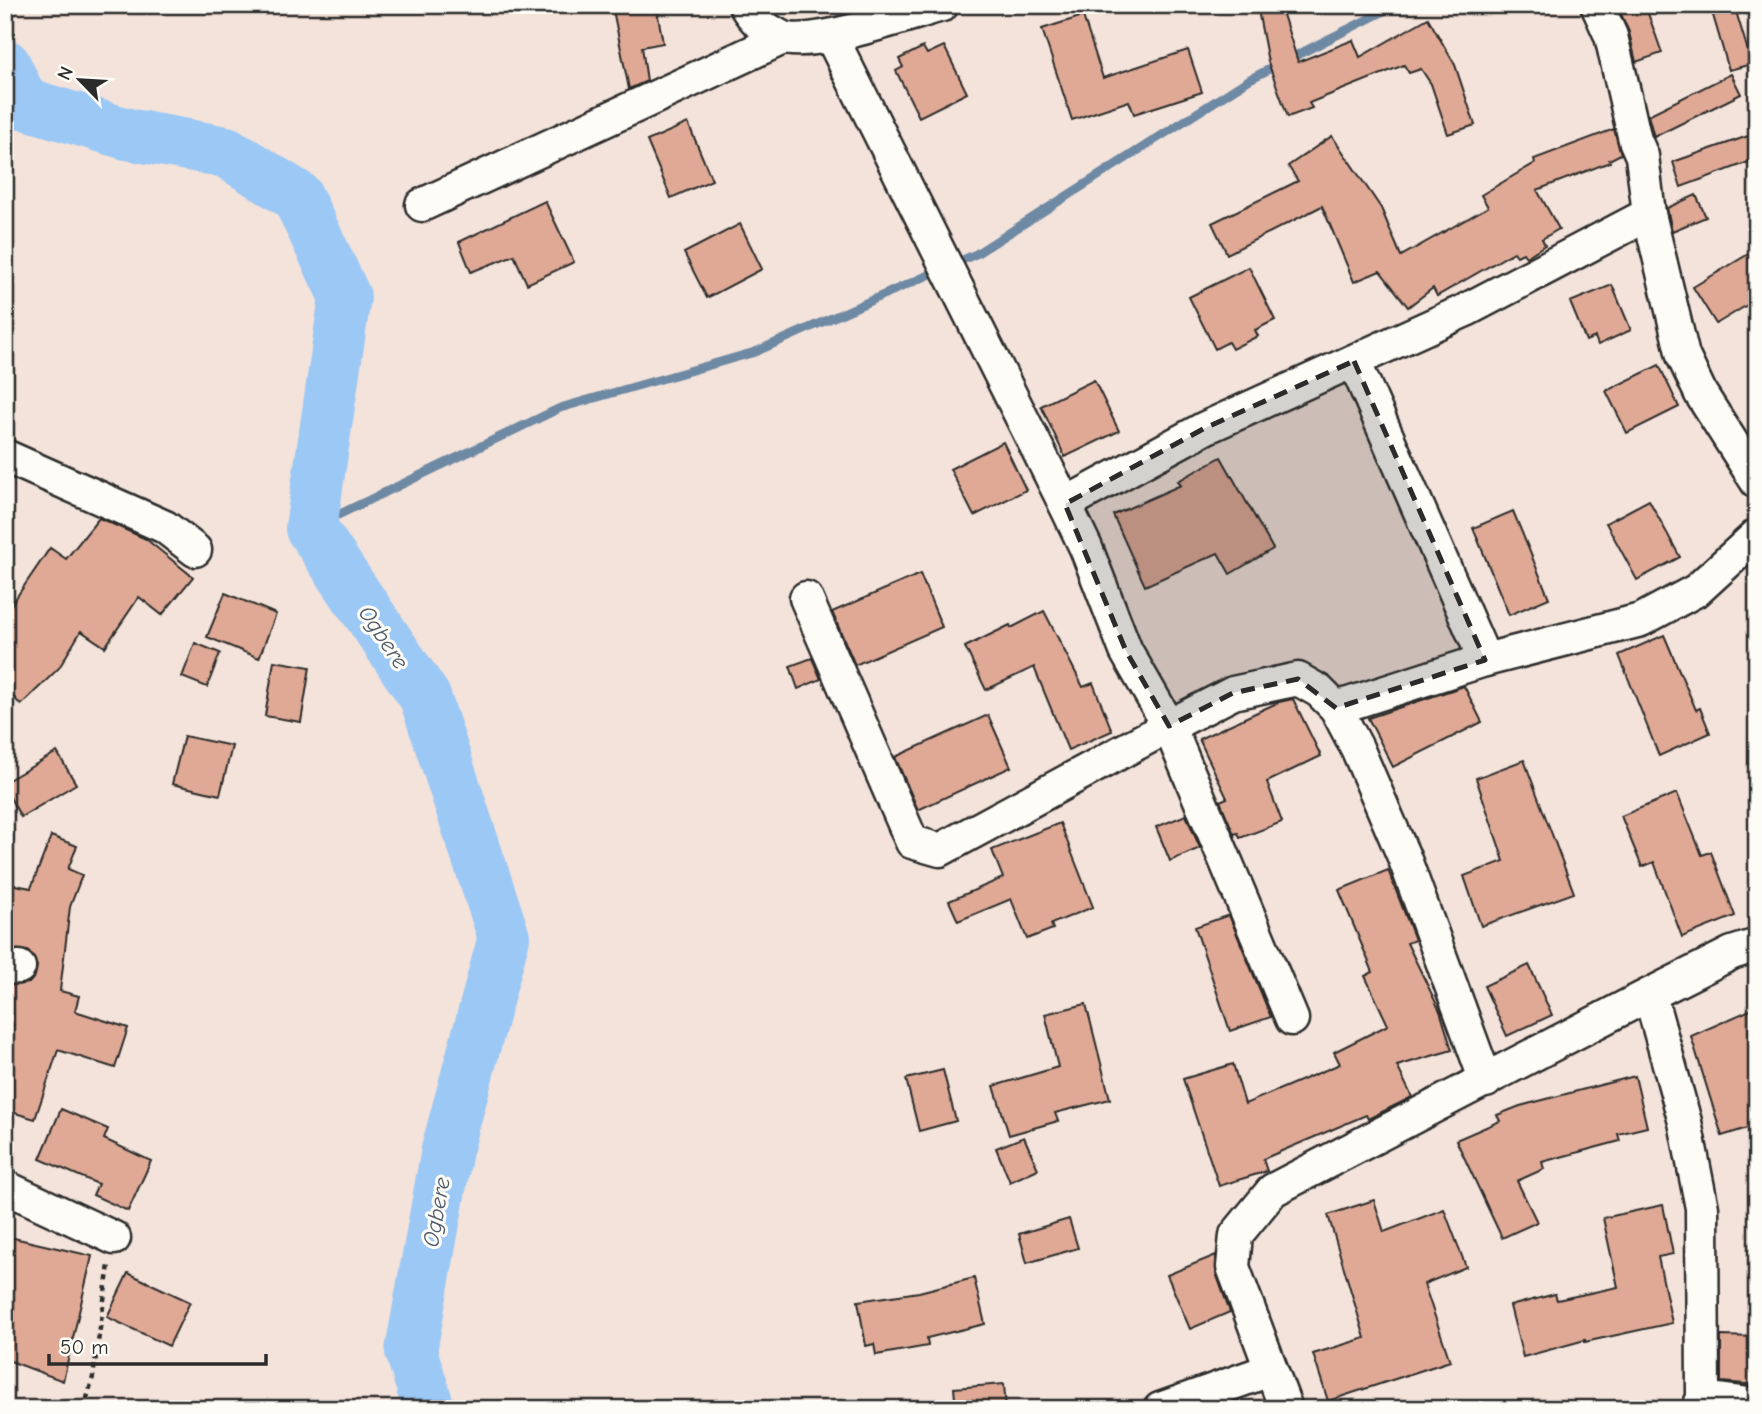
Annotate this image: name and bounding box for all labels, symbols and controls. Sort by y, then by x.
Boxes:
north arrow [46,46,116,116]
text: N [53,63,78,84]
water label: Ogbere [353,600,415,674]
water label: Ogbere [417,1175,456,1249]
scale bar [49,1323,266,1367]
text: 50 m [60,1335,109,1359]

